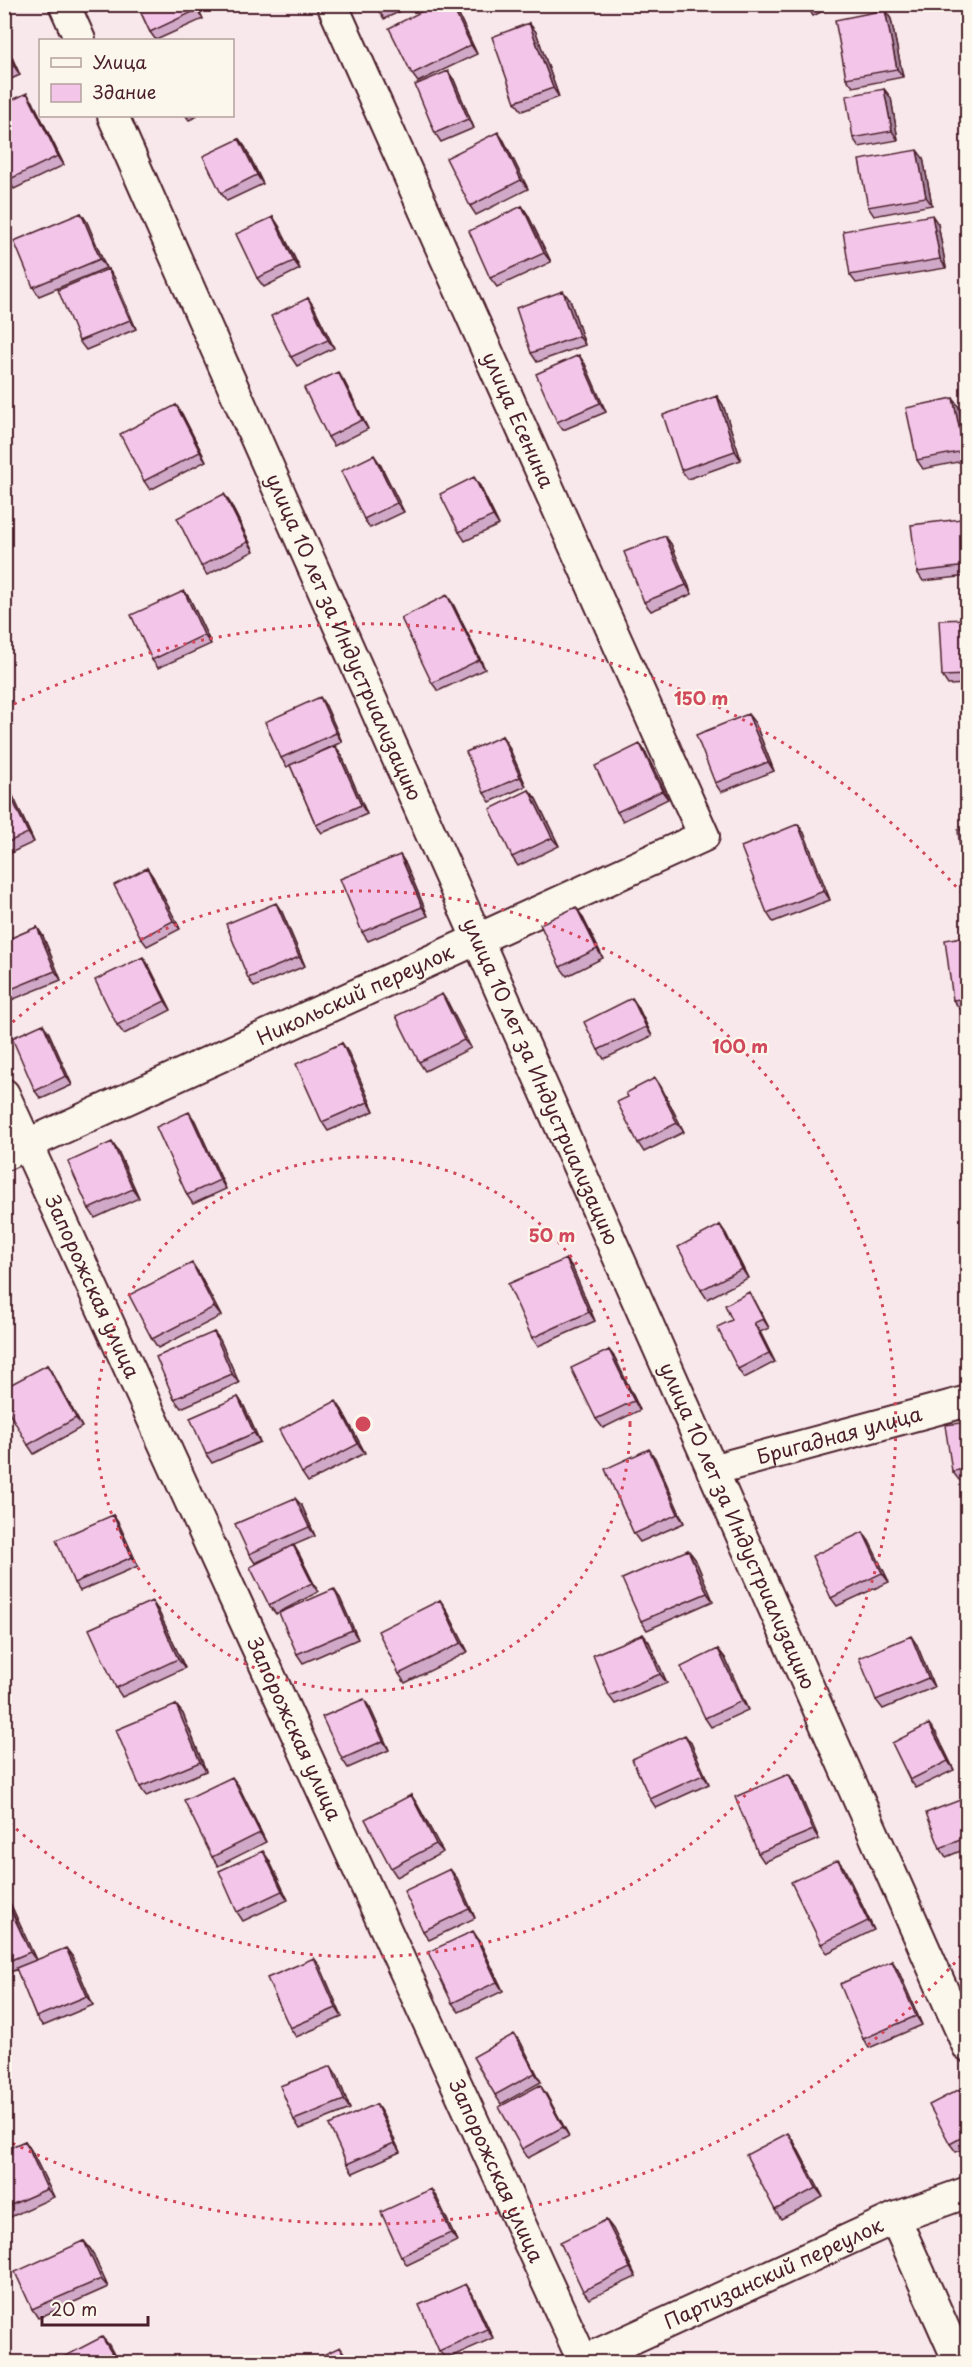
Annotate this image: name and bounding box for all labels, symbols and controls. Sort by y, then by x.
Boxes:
legend [39,39,234,117]
text: Улица [93,48,147,75]
text: Здание [93,78,156,105]
street label: улица Есенина [475,347,563,493]
street label: улица 10 лет за Индустриализацию [259,468,430,805]
text: 150 m [674,684,728,711]
street label: улица 10 лет за Индустриализацию [456,913,627,1250]
street label: Никольский переулок [251,936,458,1052]
text: 100 m [712,1032,768,1059]
street label: Запорожская улица [38,1190,148,1383]
text: 50 m [529,1221,575,1248]
street label: улица 10 лет за Индустриализацию [653,1357,824,1694]
street label: Бригадная улица [753,1398,925,1471]
centre of rings [353,1414,373,1434]
street label: Запорожская улица [240,1632,350,1825]
street label: Запорожская улица [442,2074,552,2267]
street label: Партизанский переулок [659,2209,888,2336]
scale bar [42,2289,148,2327]
text: 20 m [51,2295,97,2322]

